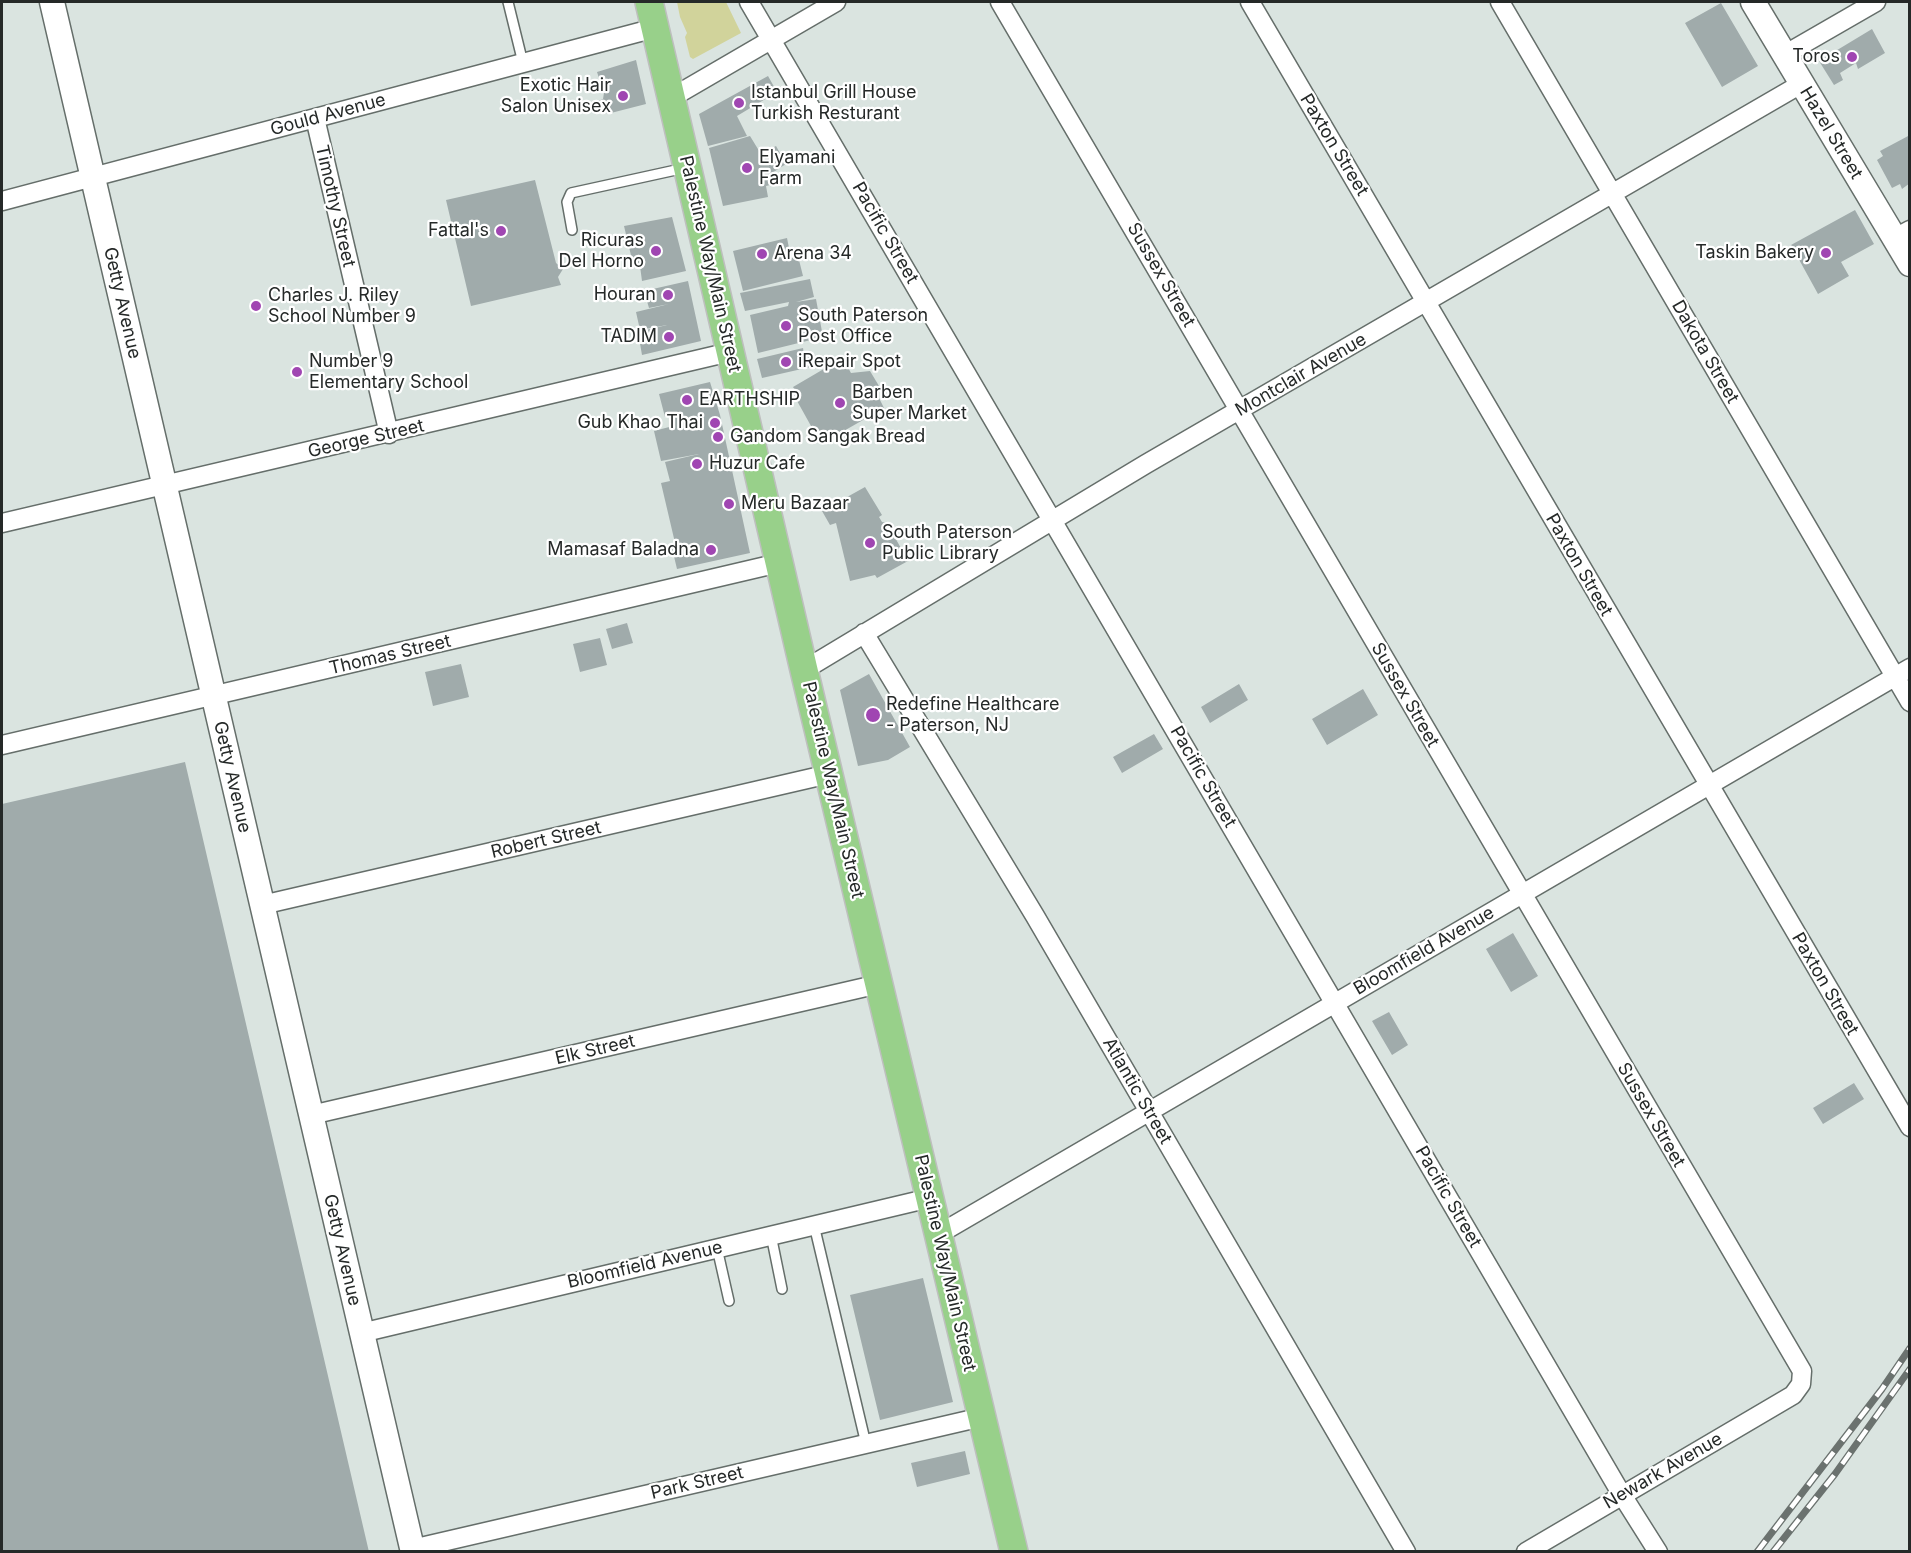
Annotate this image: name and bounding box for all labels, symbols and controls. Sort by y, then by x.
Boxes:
place label: Toros [1792,46,1840,68]
marker: Toros [1845,50,1859,64]
place label: Exotic Hair Salon Unisex [501,75,611,118]
place label: Istanbul Grill House Turkish Resturant [751,82,917,124]
street label: Hazel Street [1795,83,1867,183]
street label: Gould Avenue [268,89,388,141]
marker: Exotic Hair Salon Unisex [616,89,630,103]
street label: Paxton Street [1295,90,1373,200]
marker: Istanbul Grill House Turkish Resturant [732,96,746,110]
street label: Timothy Street [310,143,360,269]
place label: Elyamani Farm [759,147,835,190]
street label: Palestine Way/Main Street [675,153,745,375]
marker: Elyamani Farm [740,161,754,175]
street label: Pacific Street [847,178,923,288]
street label: Sussex Street [1122,219,1200,331]
place label: Fattal's [428,220,489,242]
marker: Fattal's [494,224,508,238]
place label: Ricuras Del Horno [558,230,644,272]
place label: Taskin Bakery [1695,242,1814,264]
place label: Arena 34 [774,243,852,265]
marker: Ricuras Del Horno [649,244,663,258]
street label: Getty Avenue [99,245,145,361]
marker: Taskin Bakery [1819,246,1833,260]
marker: Arena 34 [755,247,769,261]
place label: Houran [594,284,656,306]
place label: Charles J. Riley School Number 9 [268,285,416,328]
marker: Houran [661,288,675,302]
street label: Dakota Street [1667,297,1743,407]
marker: Charles J. Riley School Number 9 [249,299,263,313]
place label: South Paterson Post Office [798,305,928,348]
marker: South Paterson Post Office [779,319,793,333]
place label: TADIM [600,326,657,348]
street label: Montclair Avenue [1232,329,1370,421]
marker: TADIM [662,330,676,344]
place label: Number 9 Elementary School [309,351,468,394]
place label: iRepair Spot [798,351,901,373]
marker: iRepair Spot [779,355,793,369]
marker: Number 9 Elementary School [290,365,304,379]
place label: Barben Super Market [852,382,967,424]
place label: EARTHSHIP [699,389,800,411]
marker: EARTHSHIP [680,393,694,407]
marker: Barben Super Market [833,396,847,410]
place label: Gub Khao Thai [577,412,703,434]
street label: George Street [306,415,426,463]
marker: Gub Khao Thai [708,416,722,430]
place label: Gandom Sangak Bread [730,426,925,448]
marker: Gandom Sangak Bread [711,430,725,444]
place label: Huzur Cafe [709,453,805,475]
marker: Huzur Cafe [690,457,704,471]
place label: Meru Bazaar [741,493,849,515]
marker: Meru Bazaar [722,497,736,511]
street label: Paxton Street [1541,510,1617,620]
place label: South Paterson Public Library [882,522,1012,564]
marker: South Paterson Public Library [863,536,877,550]
place label: Mamasaf Baladna [547,539,699,561]
marker: Mamasaf Baladna [704,543,718,557]
street label: Thomas Street [327,630,453,680]
street label: Sussex Street [1366,639,1444,751]
street label: Palestine Way/Main Street [798,679,868,901]
place label: Redefine Healthcare - Paterson, NJ [886,694,1059,736]
marker: Redefine Healthcare - Paterson, NJ [864,706,882,724]
street label: Getty Avenue [209,719,255,835]
street label: Pacific Street [1165,722,1241,832]
street label: Robert Street [489,817,603,863]
street label: Bloomfield Avenue [1350,902,1498,1000]
street label: Paxton Street [1787,929,1863,1039]
street label: Elk Street [553,1030,637,1070]
street label: Atlantic Street [1098,1034,1176,1148]
street label: Sussex Street [1612,1059,1690,1171]
street label: Pacific Street [1410,1142,1486,1252]
street label: Palestine Way/Main Street [910,1152,980,1374]
street label: Getty Avenue [319,1192,365,1308]
street label: Bloomfield Avenue [565,1237,725,1293]
street label: Newark Avenue [1600,1428,1726,1514]
street label: Park Street [649,1462,745,1504]

